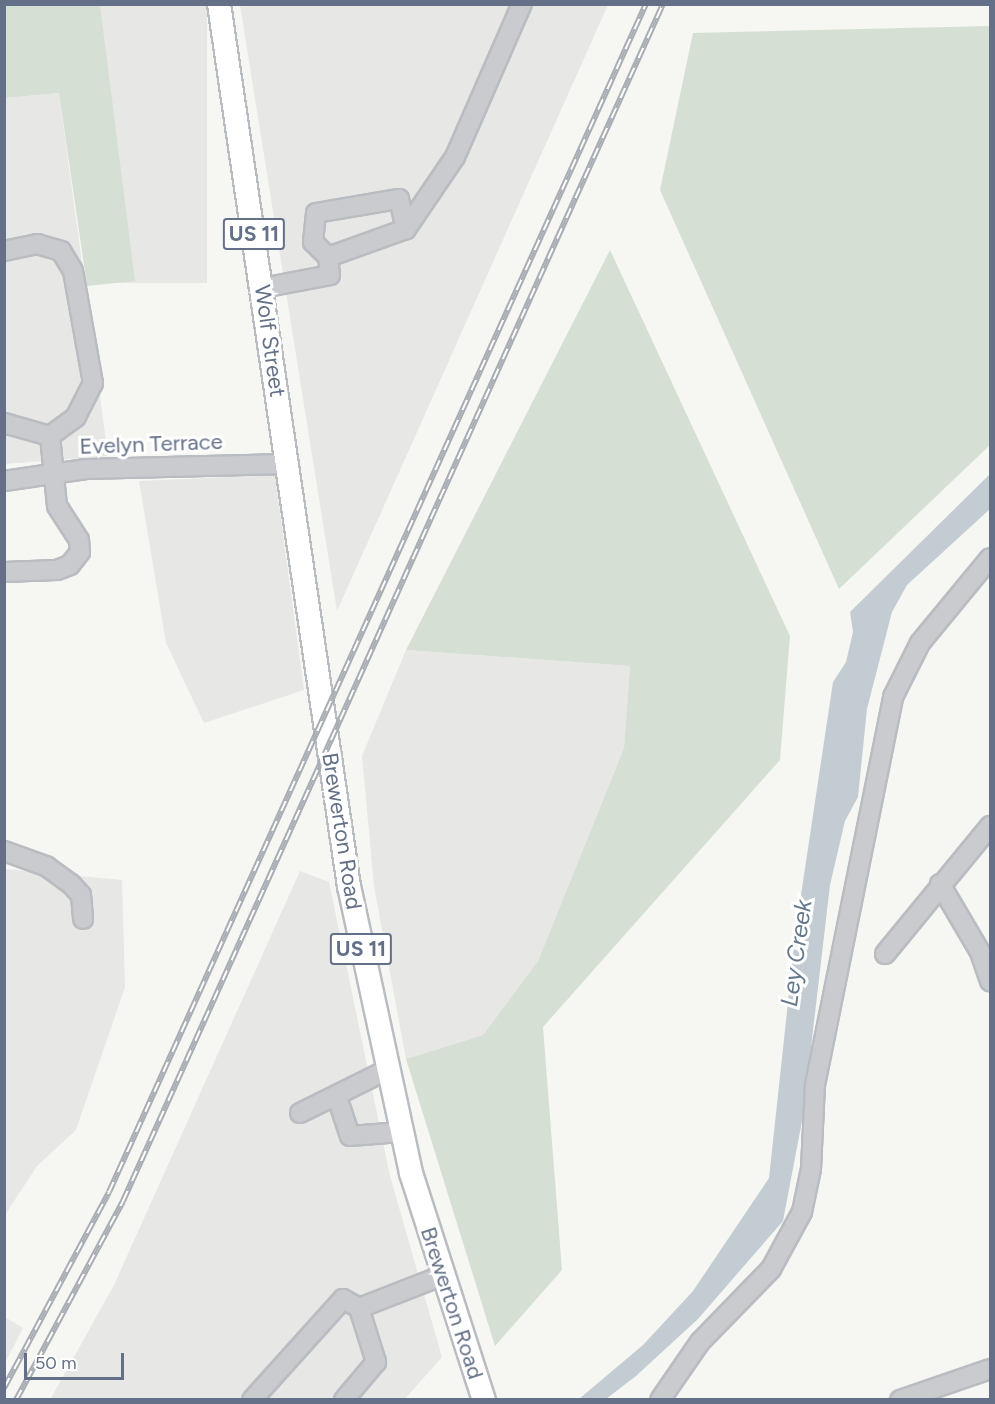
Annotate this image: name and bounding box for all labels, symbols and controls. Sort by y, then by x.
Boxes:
road number: US 11 [222,216,286,252]
street label: Wolf Street [249,283,291,399]
street label: Evelyn Terrace [79,428,223,460]
street label: Brewerton Road [317,751,367,911]
water label: Ley Creek [774,898,818,1008]
road number: US 11 [330,931,392,967]
street label: Brewerton Road [415,1224,489,1382]
scale bar [27,1341,128,1379]
text: 50 m [35,1352,77,1374]

